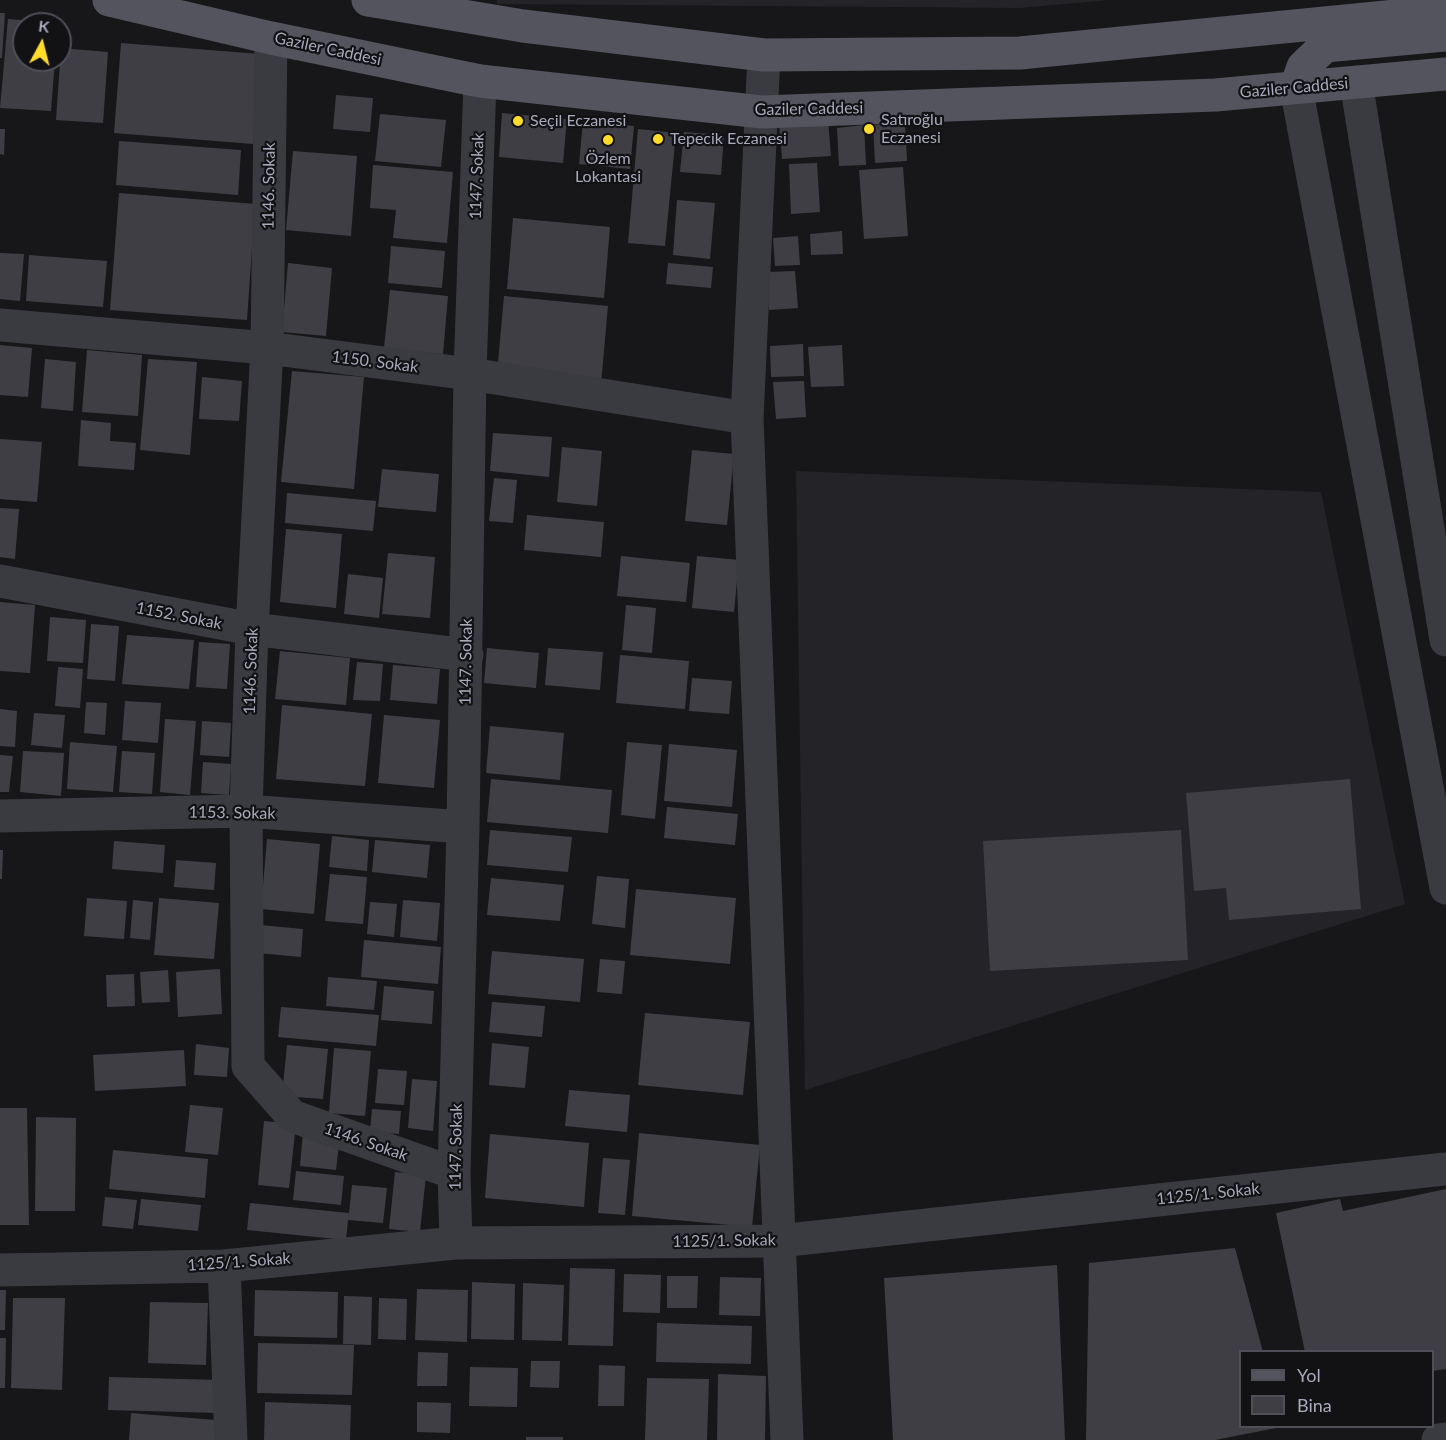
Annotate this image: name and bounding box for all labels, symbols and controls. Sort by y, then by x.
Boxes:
north arrow [12,12,72,72]
text: K [37,16,51,36]
street label: Gaziler Caddesi [273,28,383,70]
street label: Gaziler Caddesi [1239,74,1349,102]
street label: Gaziler Caddesi [755,98,863,120]
place label: Satıroğlu Eczanesi [881,110,943,148]
place label: Seçil Eczanesi [530,111,626,131]
marker: Seçil Eczanesi [511,114,525,128]
marker: Satıroğlu Eczanesi [862,122,876,136]
place label: Tepecik Eczanesi [670,129,787,149]
street label: 1147. Sokak [466,132,488,220]
marker: Tepecik Eczanesi [651,132,665,146]
marker: Özlem Lokantasi [601,133,615,147]
street label: 1146. Sokak [259,142,279,230]
place label: Özlem Lokantasi [575,149,641,187]
street label: 1150. Sokak [331,347,419,377]
street label: 1152. Sokak [135,598,223,634]
street label: 1147. Sokak [456,618,476,706]
street label: 1146. Sokak [240,627,262,715]
street label: 1153. Sokak [188,803,276,823]
street label: 1147. Sokak [446,1103,466,1191]
street label: 1146. Sokak [322,1119,410,1165]
street label: 1125/1. Sokak [1156,1179,1260,1209]
street label: 1125/1. Sokak [672,1230,776,1252]
street label: 1125/1. Sokak [187,1249,291,1275]
legend [1239,1350,1434,1428]
text: Yol [1297,1364,1321,1386]
text: Bina [1297,1394,1332,1416]

